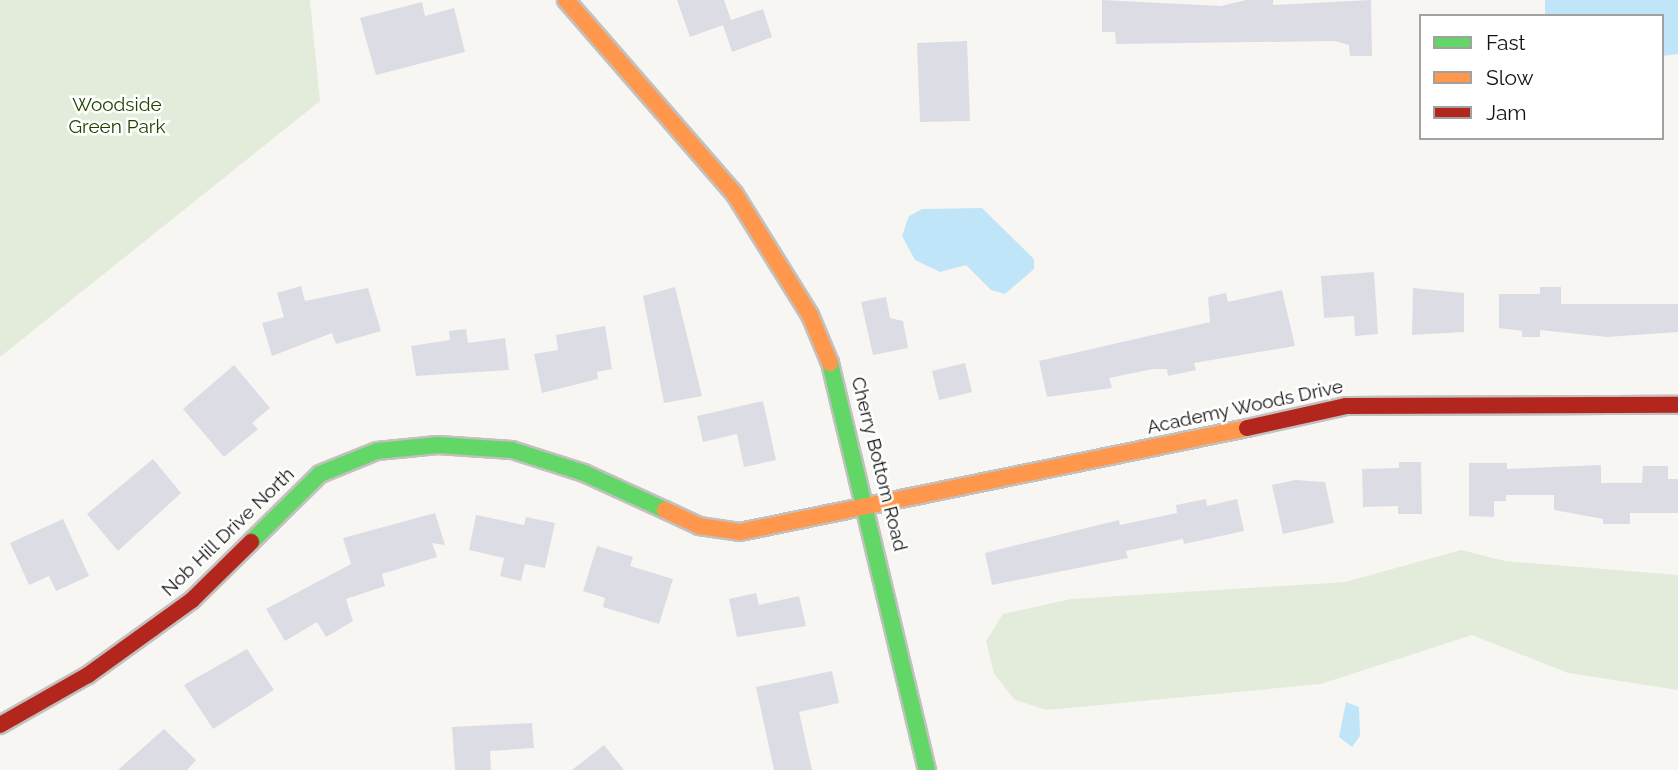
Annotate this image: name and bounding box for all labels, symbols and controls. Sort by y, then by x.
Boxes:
legend [1419,14,1664,140]
text: Fast [1486,30,1526,55]
text: Slow [1486,65,1534,90]
park label: Woodside Green Park [69,94,165,138]
text: Jam [1486,100,1527,125]
street label: Cherry Bottom Road [846,374,912,554]
street label: Academy Woods Drive [1144,375,1346,439]
street label: Nob Hill Drive North [157,463,299,601]

